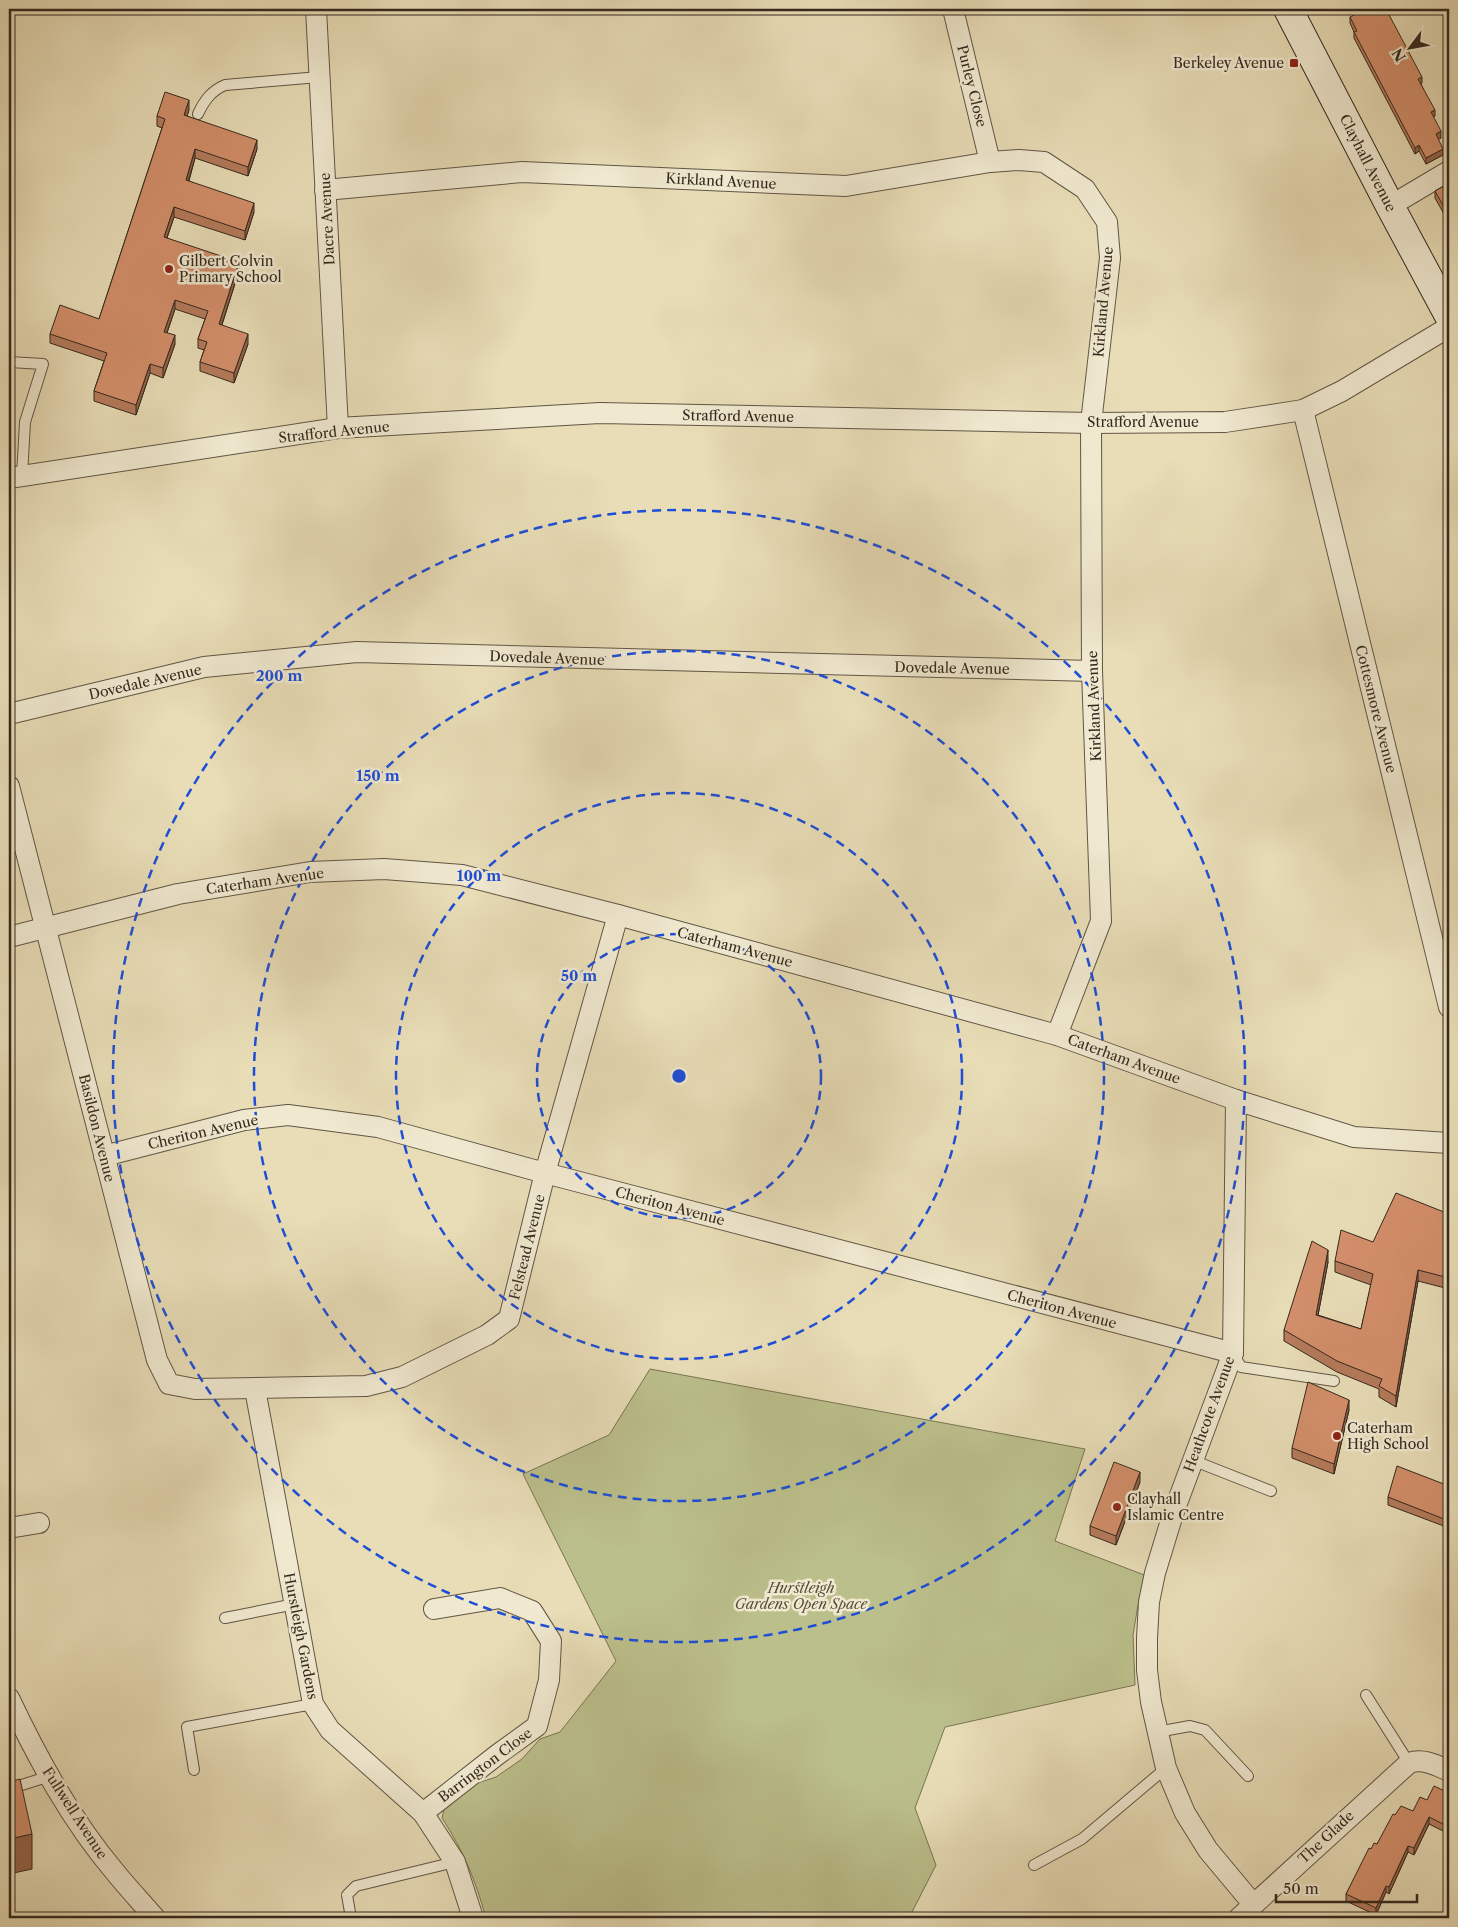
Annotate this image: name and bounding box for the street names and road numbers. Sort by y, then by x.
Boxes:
street label: Purley Close [953,43,991,129]
street label: Clayhall Avenue [1336,111,1400,215]
street label: Kirkland Avenue [665,169,777,193]
street label: Dacre Avenue [316,172,338,266]
street label: Kirkland Avenue [1089,246,1117,358]
street label: Strafford Avenue [682,406,794,426]
street label: Strafford Avenue [1087,413,1199,431]
street label: Strafford Avenue [277,417,391,447]
street label: Cottesmore Avenue [1351,643,1401,775]
street label: Dovedale Avenue [489,647,605,669]
street label: Kirkland Avenue [1083,650,1105,762]
street label: Dovedale Avenue [894,658,1010,678]
street label: Dovedale Avenue [87,660,203,704]
street label: Caterham Avenue [205,864,325,898]
street label: Caterham Avenue [675,923,795,971]
street label: Caterham Avenue [1065,1030,1183,1088]
street label: Basildon Avenue [75,1072,119,1184]
street label: Cheriton Avenue [146,1111,260,1153]
street label: Cheriton Avenue [613,1183,727,1229]
street label: Felstead Avenue [505,1192,549,1302]
street label: Cheriton Avenue [1005,1286,1119,1332]
street label: Heathcote Avenue [1180,1353,1238,1475]
street label: Hurstleigh Gardens [280,1571,322,1701]
street label: Barrington Close [435,1724,536,1806]
street label: Fullwell Avenue [39,1764,112,1863]
street label: The Glade [1294,1806,1358,1867]

